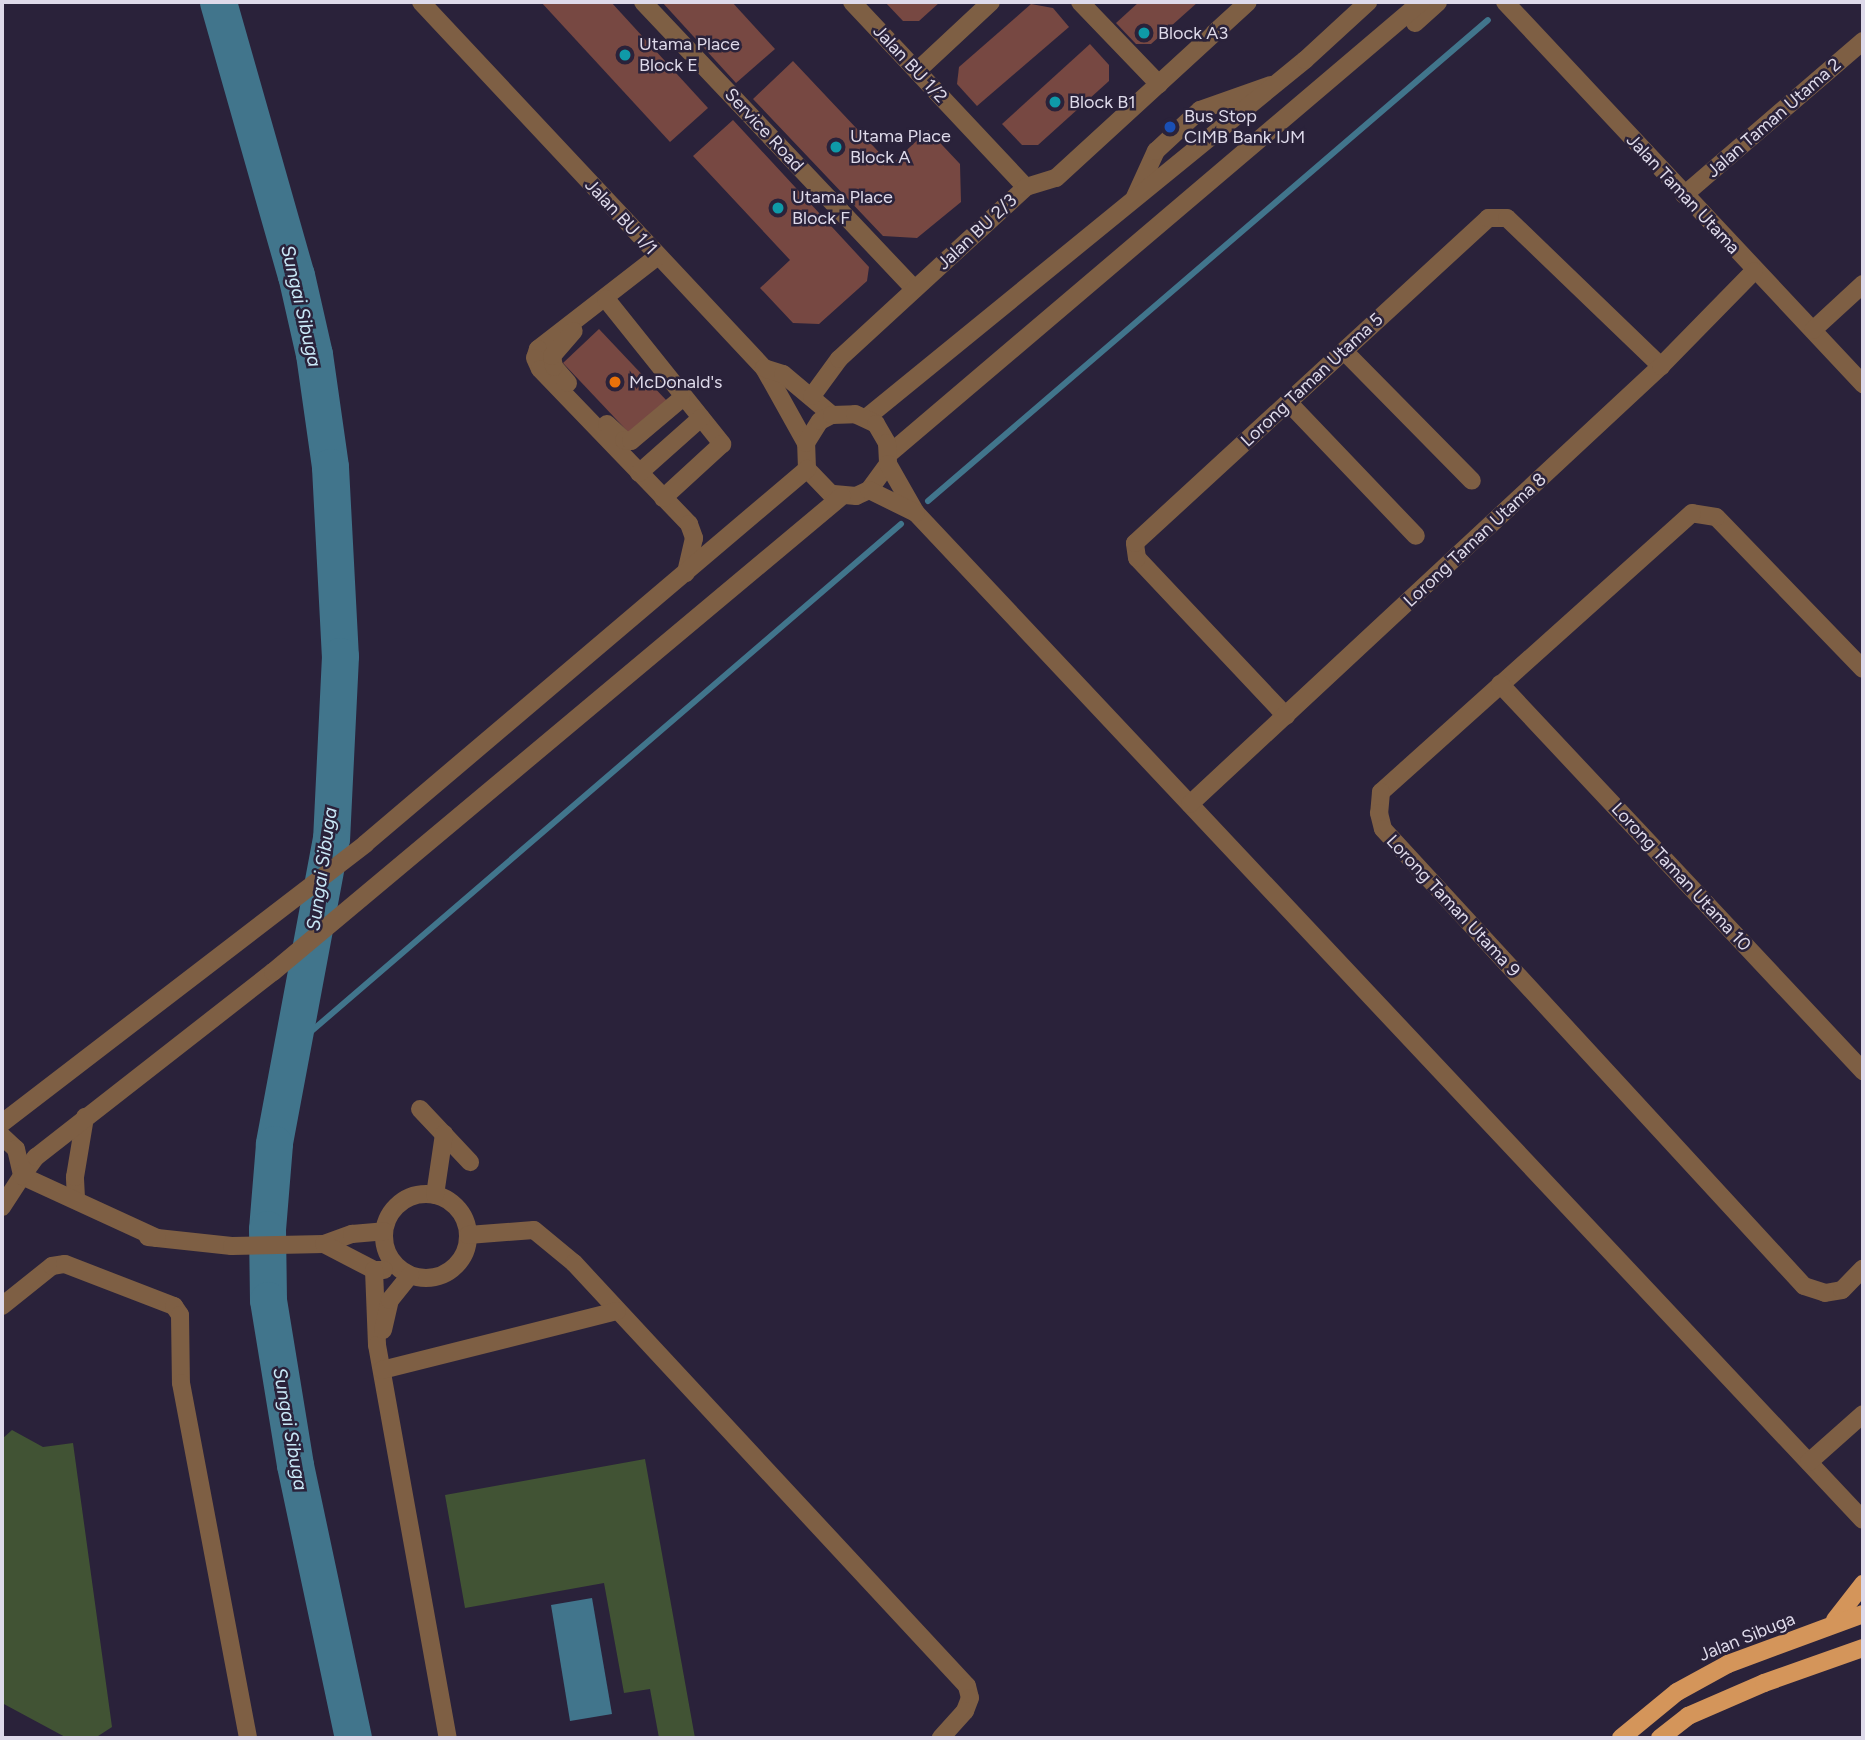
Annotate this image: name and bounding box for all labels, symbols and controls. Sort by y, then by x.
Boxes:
street label: Jalan BU 1/2 [868,21,952,107]
place label: Block A3 [1158,22,1228,44]
marker: Block A3 [1136,25,1152,41]
place label: Utama Place Block E [639,34,740,76]
marker: Utama Place Block E [617,47,633,63]
street label: Jalan Taman Utama 2 [1702,54,1846,182]
street label: Service Road [720,84,808,176]
place label: Block B1 [1069,91,1136,113]
marker: Block B1 [1047,94,1063,110]
place label: Bus Stop CIMB Bank IJM [1184,106,1305,148]
marker: Bus Stop CIMB Bank IJM [1162,119,1178,135]
place label: Utama Place Block A [850,126,951,168]
street label: Jalan Taman Utama [1622,130,1744,258]
marker: Utama Place Block A [828,139,844,155]
street label: Jalan BU 1/1 [580,174,662,260]
place label: Utama Place Block F [792,187,893,230]
street label: Jalan BU 2/3 [933,190,1021,274]
marker: Utama Place Block F [770,200,786,216]
water label: Sungai Sibuga [276,243,326,369]
street label: Lorong Taman Utama 5 [1236,309,1388,451]
place label: McDonald's [629,371,723,393]
marker: McDonald's [607,374,623,390]
street label: Lorong Taman Utama 8 [1399,468,1551,612]
street label: Lorong Taman Utama 10 [1607,798,1755,956]
water label: Sungai Sibuga [302,806,342,932]
street label: Lorong Taman Utama 9 [1382,831,1524,981]
water label: Sungai Sibuga [268,1366,312,1492]
street label: Jalan Sibuga [1696,1608,1798,1666]

